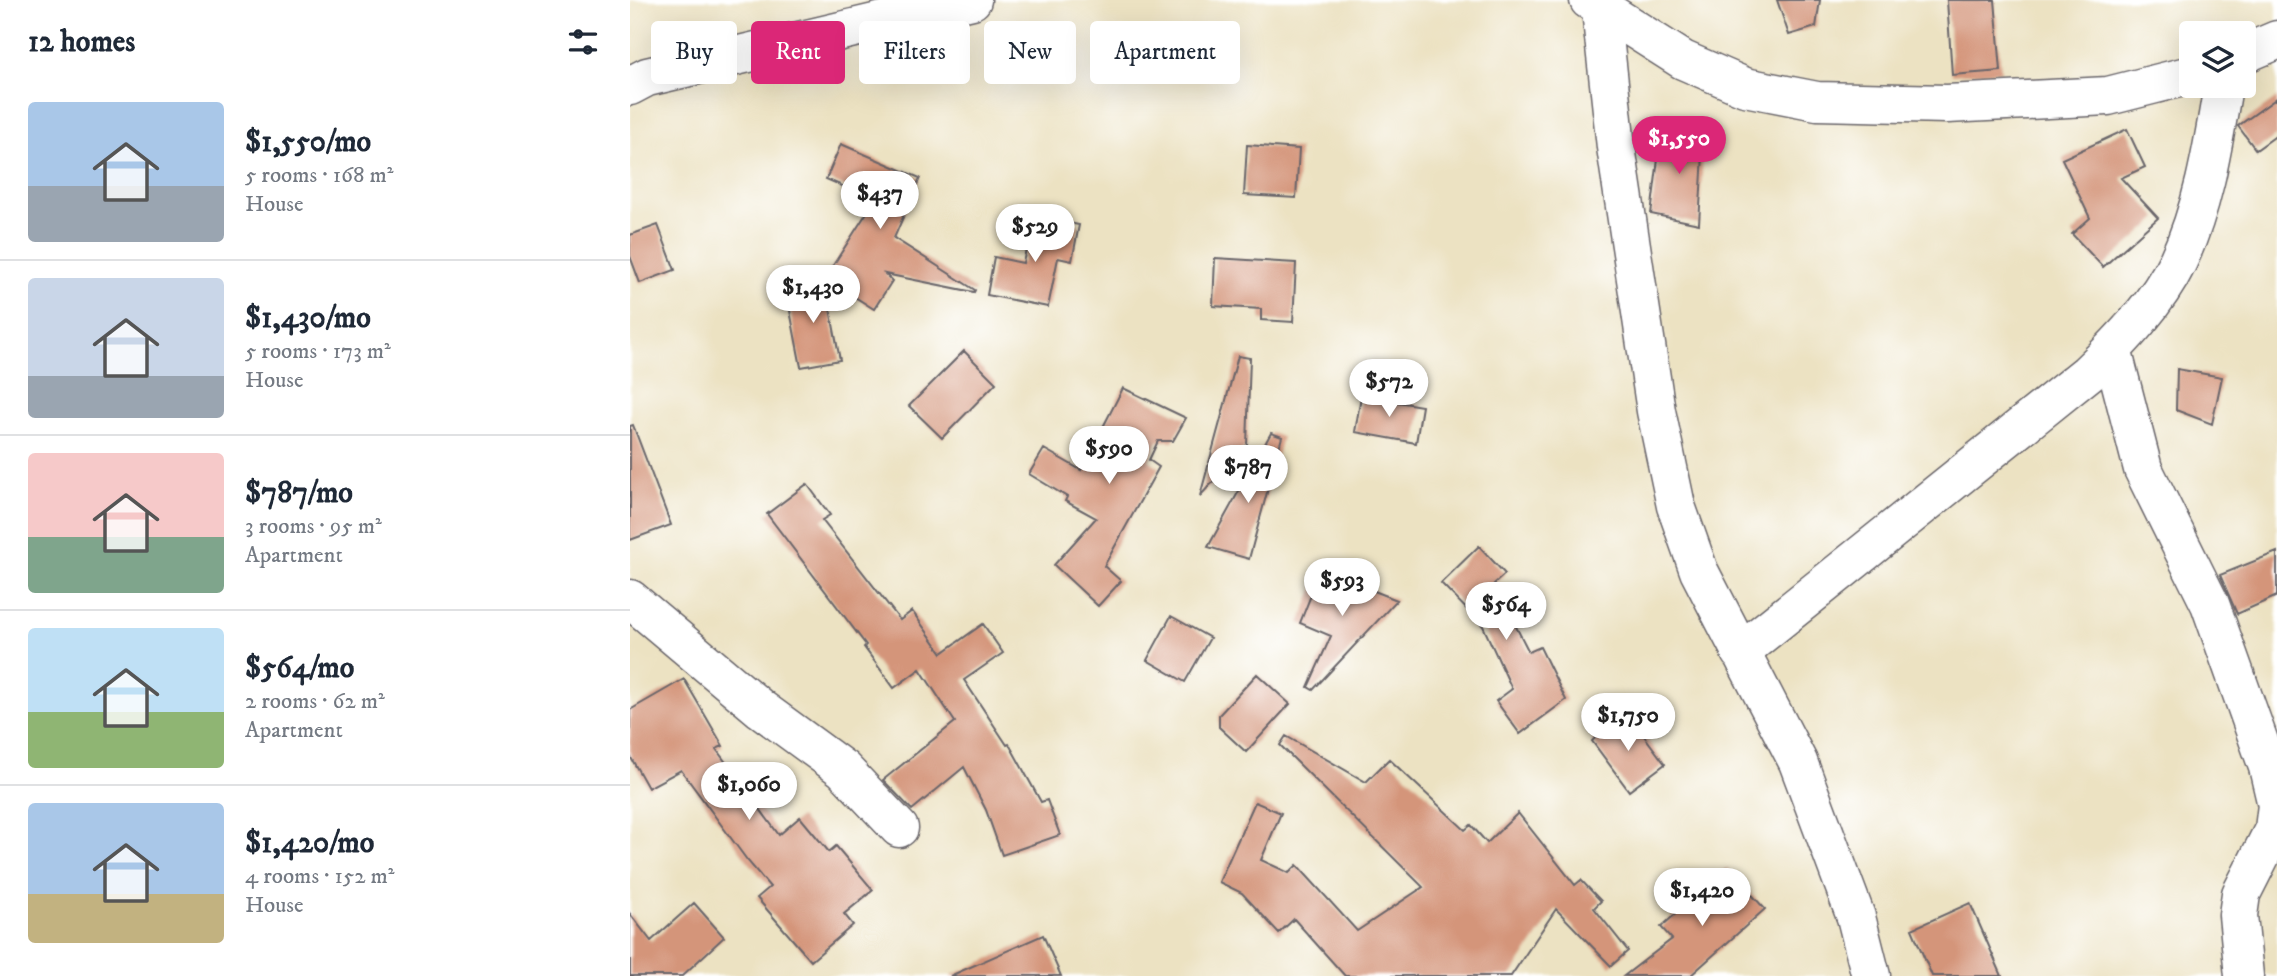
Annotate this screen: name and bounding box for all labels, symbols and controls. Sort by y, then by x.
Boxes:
chip: Buy [651,21,737,84]
chip: Rent [751,21,845,84]
chip: Filters [859,21,970,84]
chip: New [984,21,1076,84]
chip: Apartment [1090,21,1240,84]
map controls [2179,21,2256,98]
button: layers [2179,21,2256,98]
icon: filters [564,23,602,61]
text: 12 homes [28,24,135,61]
pin: $1,550 [1622,116,1736,176]
text: $1,550/mo [245,124,371,161]
text: $1,550 [1648,124,1710,153]
icon: home [84,130,168,214]
text: 5 rooms · 168 m² [245,161,393,190]
pin: $437 [839,172,921,231]
text: $437 [857,179,903,208]
text: House [245,190,303,219]
pin: $529 [994,204,1076,264]
text: $529 [1012,212,1058,241]
pin: $1,430 [756,266,870,325]
text: $1,430 [782,273,844,302]
text: $1,430/mo [245,300,371,337]
icon: home [84,306,168,390]
text: 5 rooms · 173 m² [245,337,391,366]
pin: $572 [1348,360,1430,419]
text: House [245,366,303,395]
text: $572 [1365,367,1413,396]
pin: $590 [1068,426,1150,486]
text: $590 [1085,434,1133,463]
pin: $787 [1207,446,1289,505]
text: $787 [1224,453,1272,482]
text: $787/mo [245,475,353,512]
icon: home [84,481,168,565]
text: 3 rooms · 95 m² [245,512,382,541]
text: Apartment [245,541,343,570]
pin: $593 [1301,558,1383,618]
text: $593 [1320,566,1364,595]
pin: $564 [1465,582,1547,642]
text: $564 [1481,590,1531,619]
text: $564/mo [245,650,354,687]
icon: home [84,656,168,740]
text: 2 rooms · 62 m² [245,687,385,716]
pin: $1,750 [1571,694,1685,753]
text: $1,750 [1597,701,1659,730]
text: Apartment [245,716,343,745]
pin: $1,060 [692,762,806,822]
text: $1,060 [717,770,781,799]
text: $1,420/mo [245,825,374,862]
icon: home [84,831,168,915]
text: 4 rooms · 152 m² [245,862,394,891]
pin: $1,420 [1645,869,1759,928]
text: $1,420 [1670,876,1734,905]
text: House [245,891,303,920]

